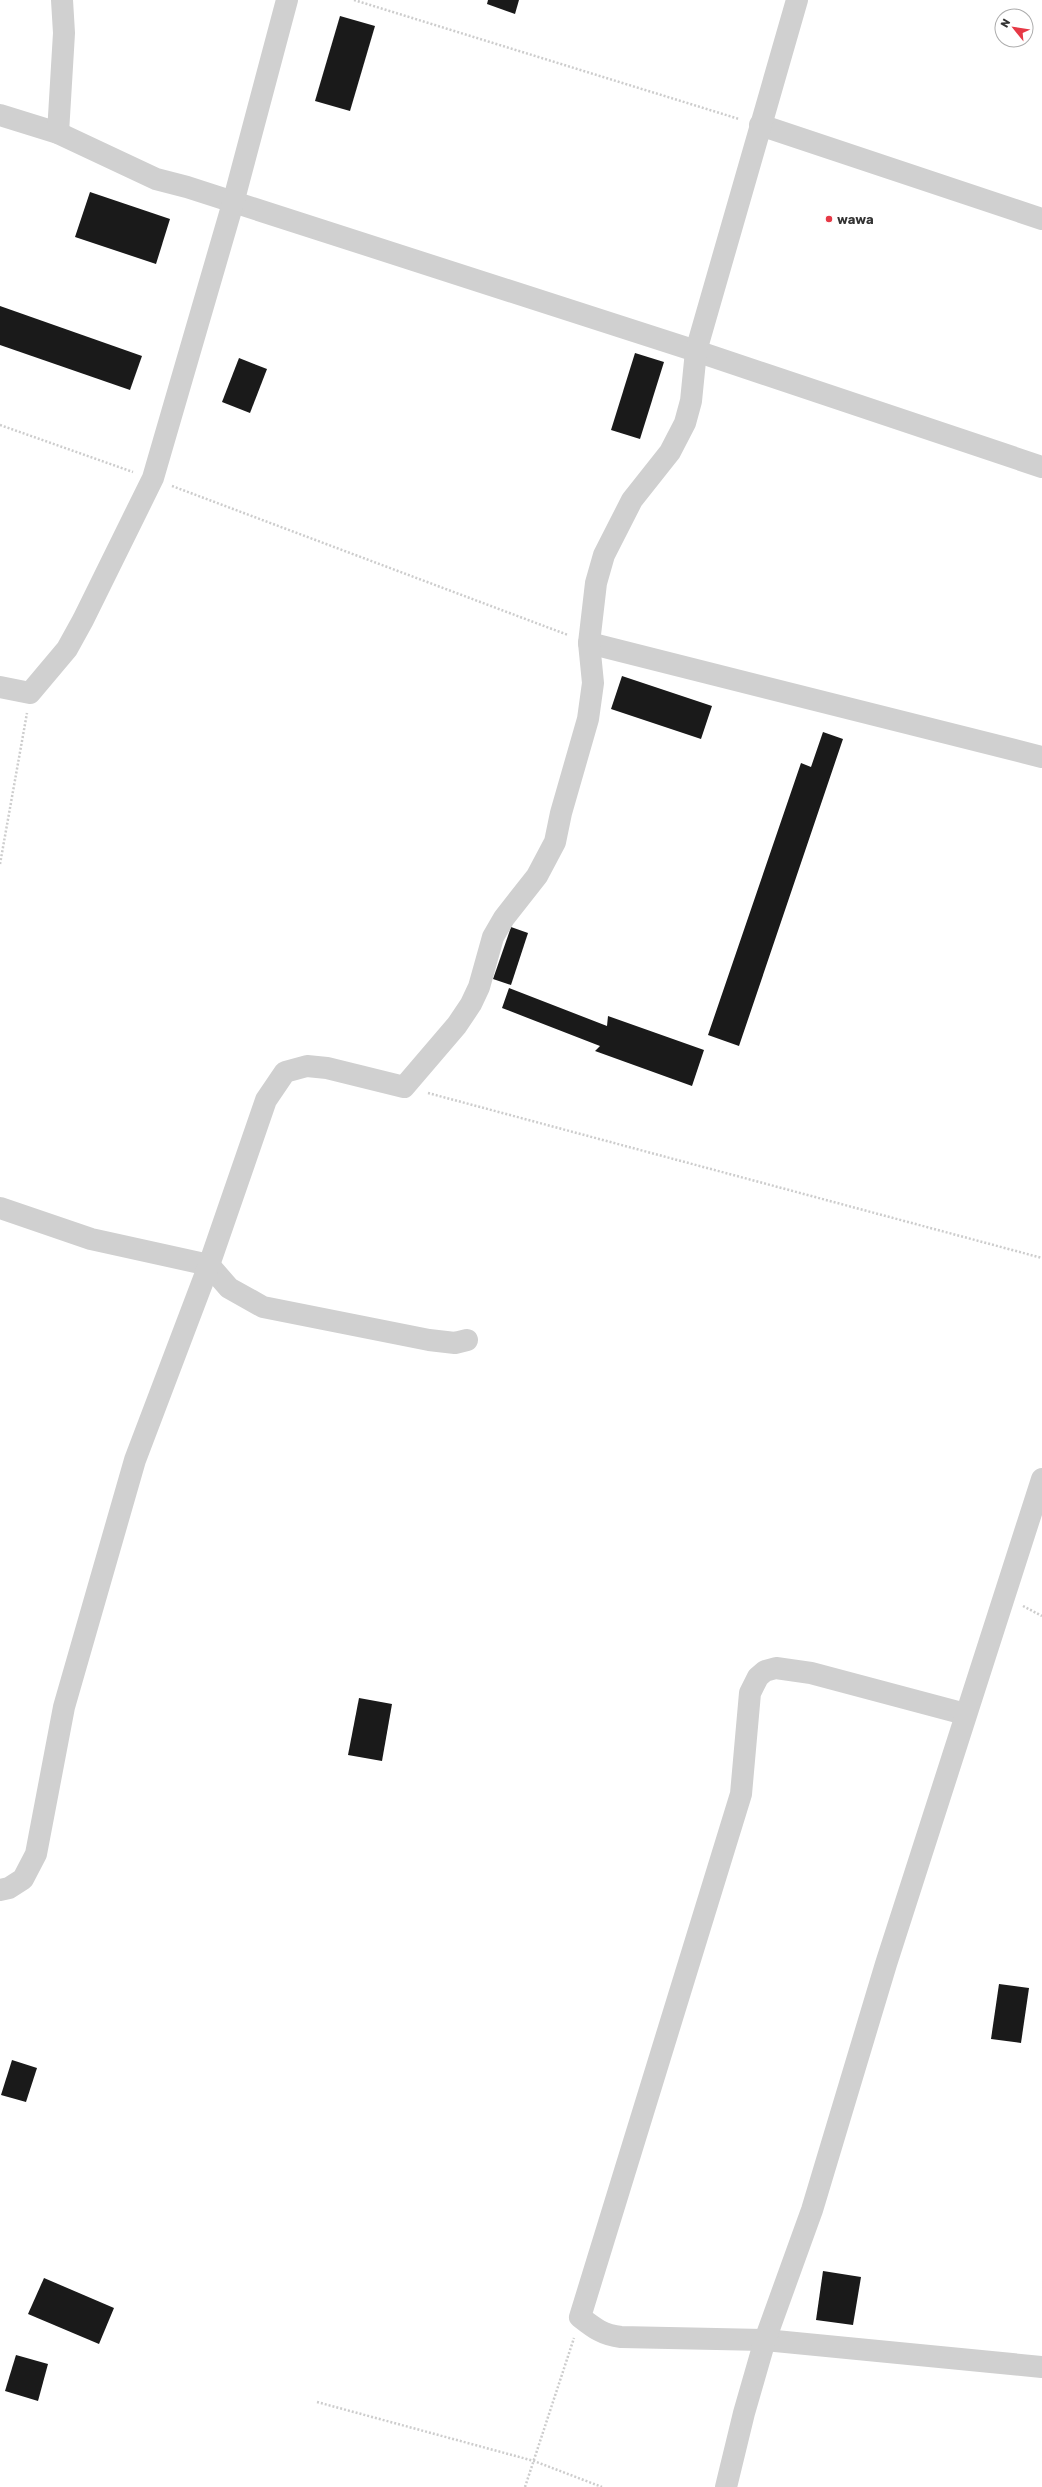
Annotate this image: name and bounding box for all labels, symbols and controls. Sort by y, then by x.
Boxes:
north arrow [994,8,1034,48]
text: N [998,17,1013,30]
place label: wawa [837,212,874,227]
marker: wawa [824,214,834,224]

